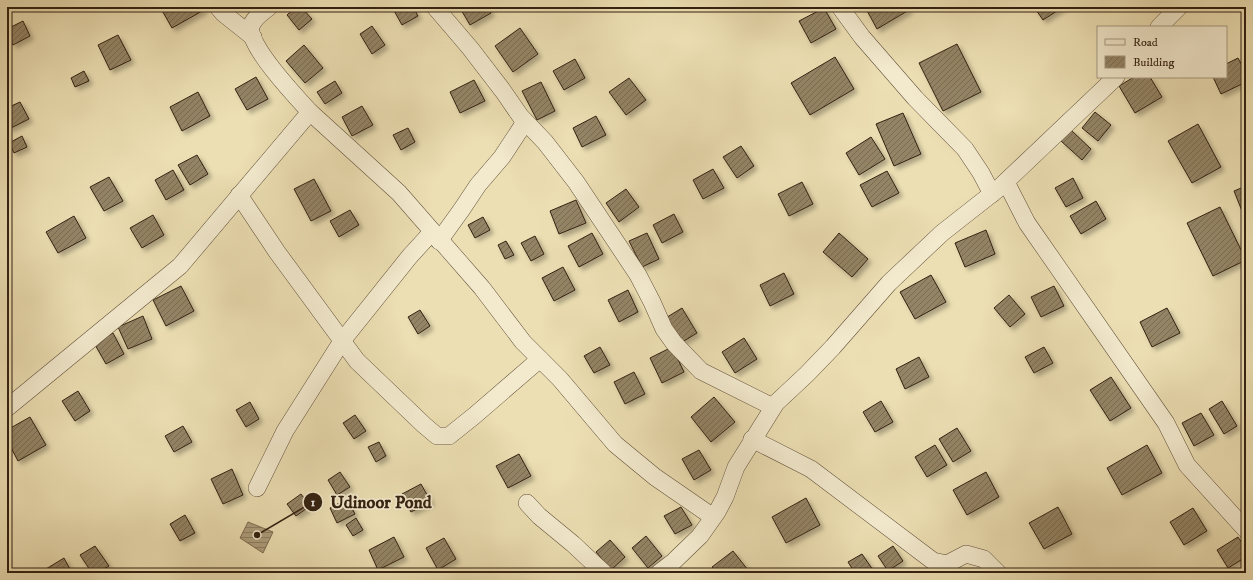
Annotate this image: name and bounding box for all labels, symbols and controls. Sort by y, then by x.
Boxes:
legend [1097,26,1227,78]
text: Road [1133,35,1158,50]
text: Building [1133,55,1174,70]
callout: Udinoor Pond [303,487,440,517]
text: Udinoor Pond [330,492,433,514]
text: 1 [311,495,316,510]

